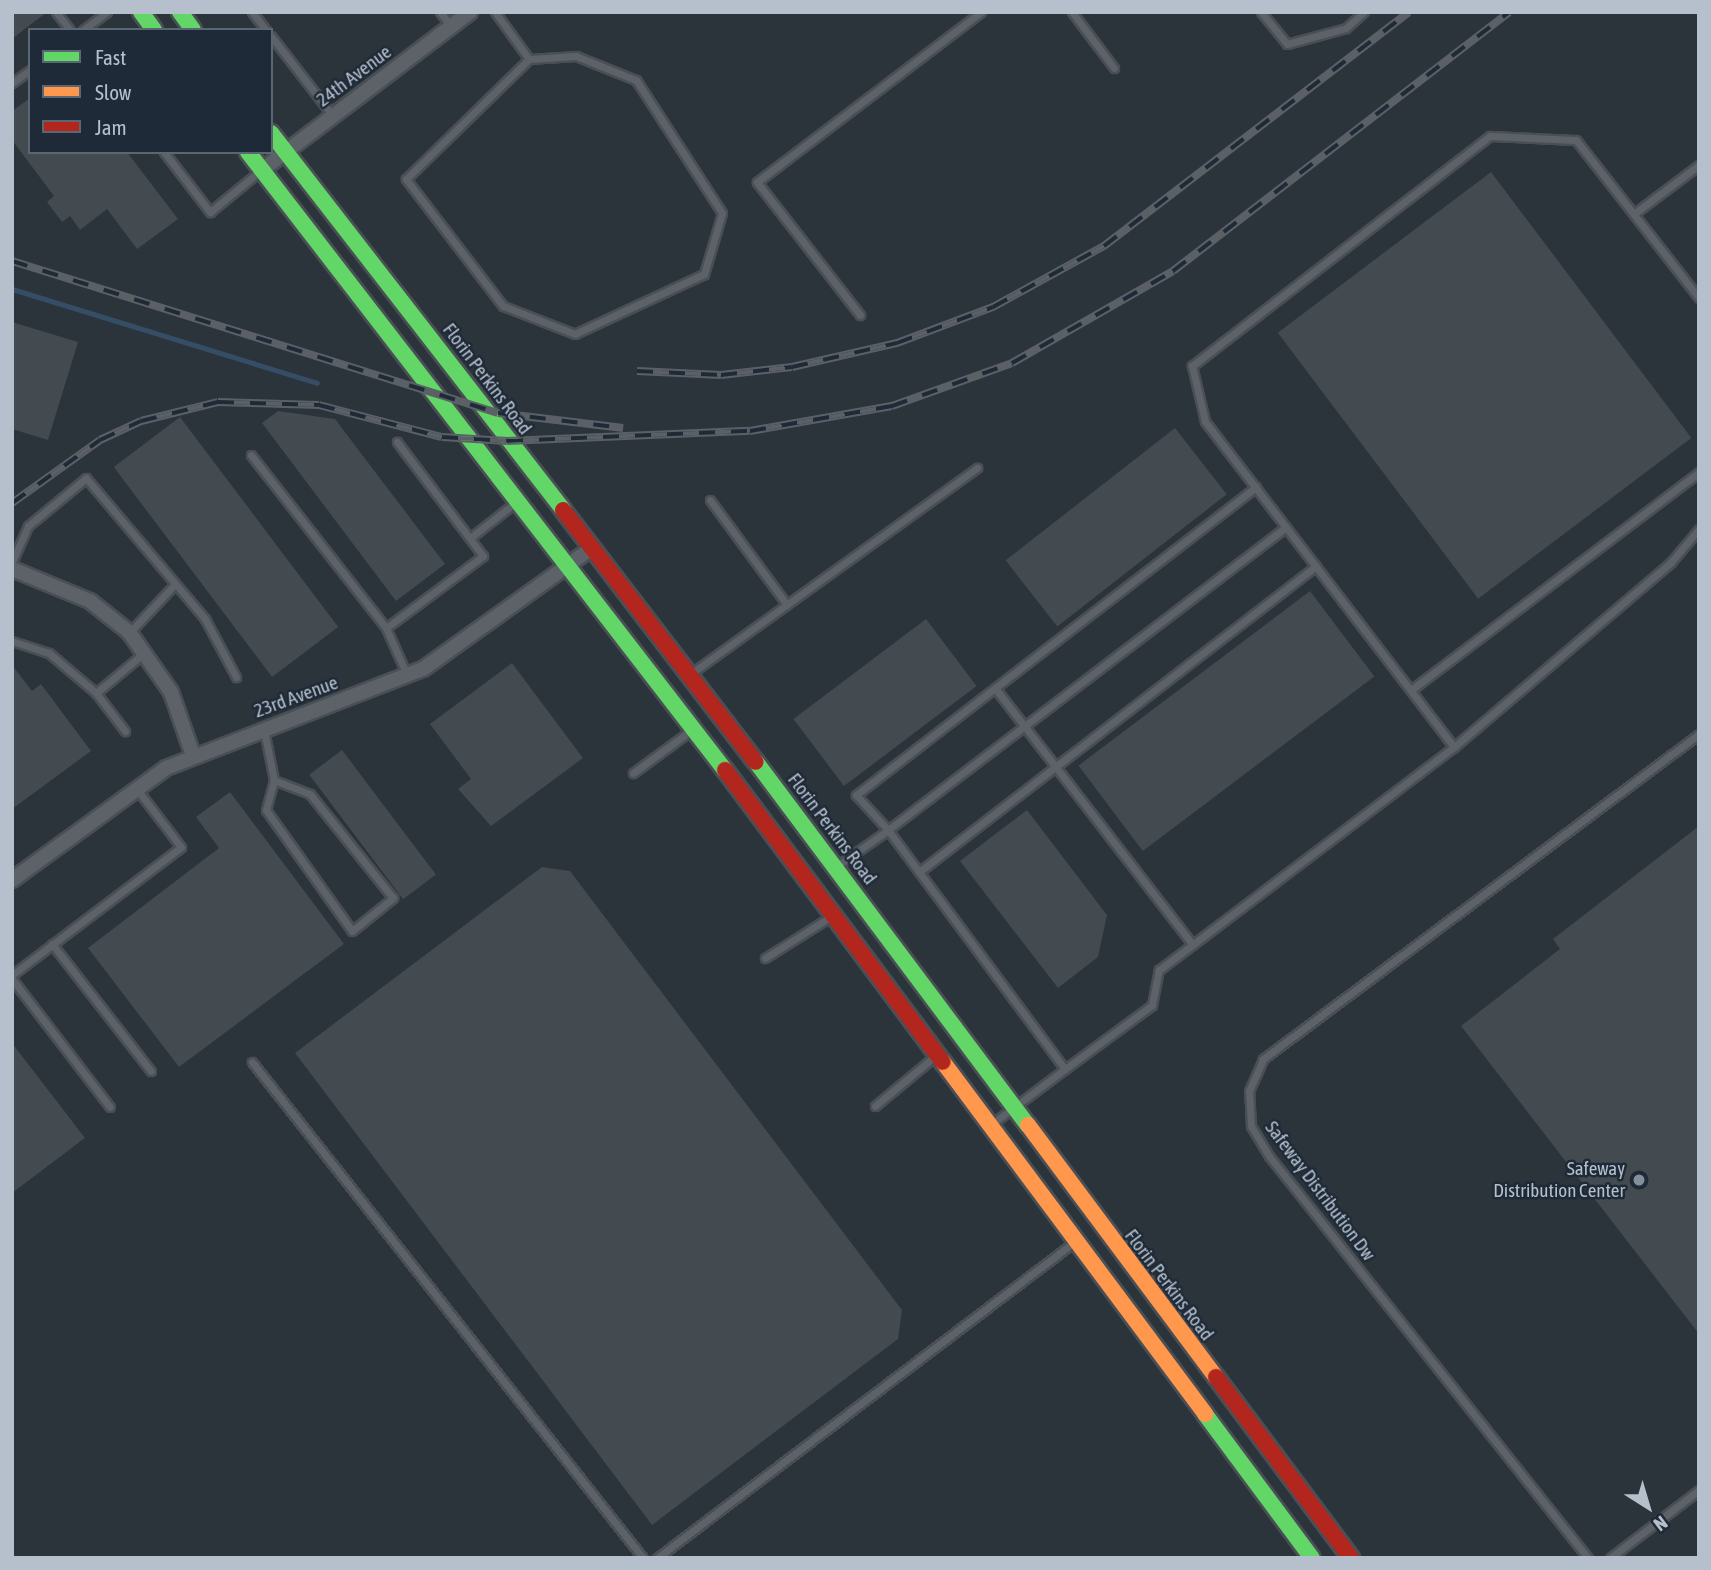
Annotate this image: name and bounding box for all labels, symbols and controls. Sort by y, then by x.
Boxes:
legend [28,28,273,154]
street label: 24th Avenue [312,40,396,112]
text: Fast [95,45,126,69]
text: Slow [95,80,131,104]
text: Jam [95,115,127,139]
street label: Florin Perkins Road [438,319,536,439]
street label: 23rd Avenue [251,671,341,723]
street label: Florin Perkins Road [783,769,881,889]
street label: Safeway Distribution Dw [1260,1117,1380,1265]
place label: Safeway Distribution Center [1493,1158,1625,1202]
marker: Safeway Distribution Center [1631,1172,1647,1188]
street label: Florin Perkins Road [1120,1225,1218,1345]
north arrow [1613,1472,1683,1542]
text: N [1650,1512,1672,1536]

